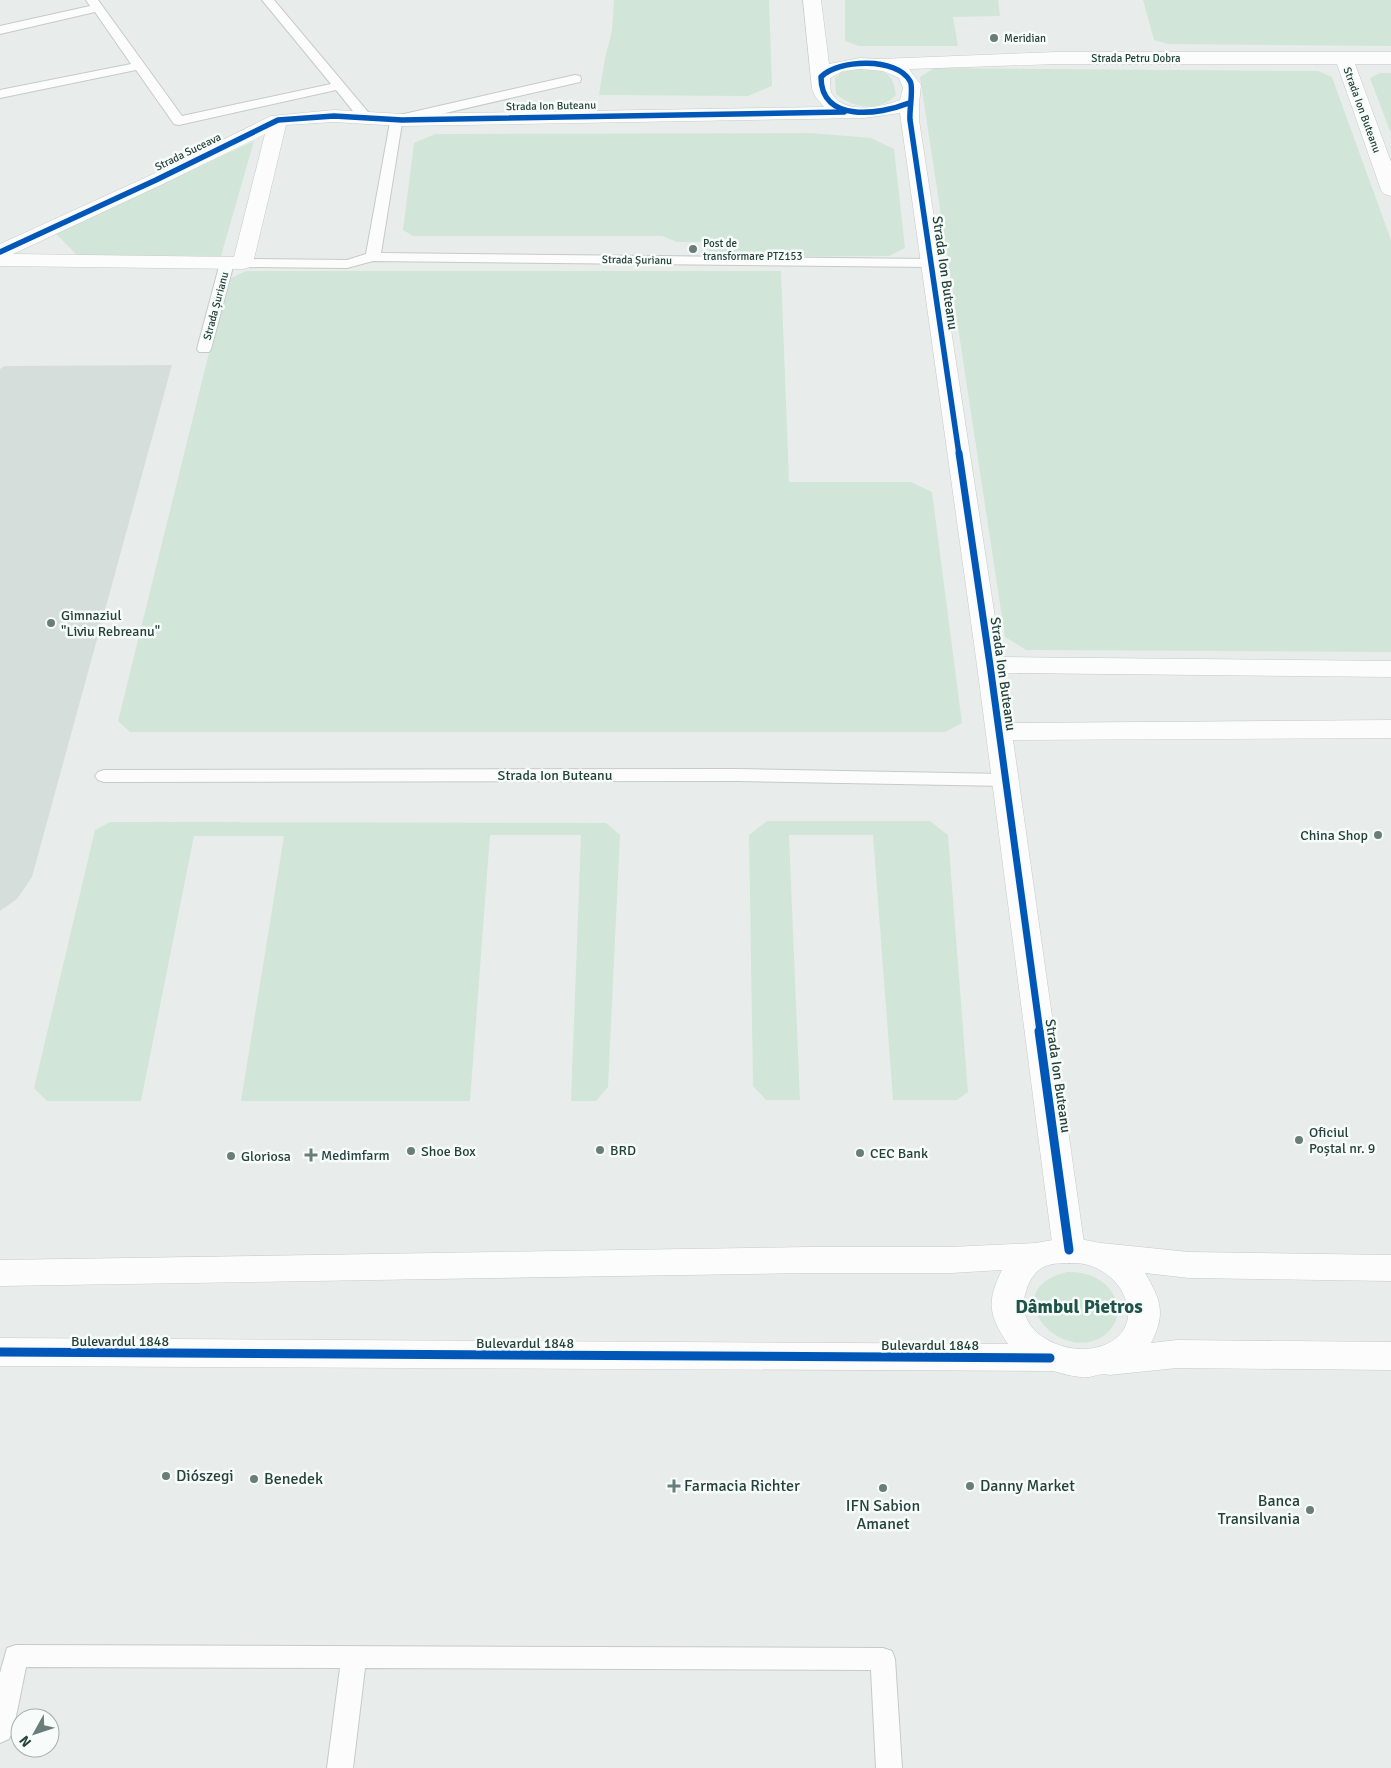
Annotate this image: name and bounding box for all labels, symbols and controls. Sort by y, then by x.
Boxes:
marker: Meridian [988,32,1000,44]
place label: Meridian [1004,32,1046,45]
street label: Strada Petru Dobra [1091,52,1181,65]
street label: Strada Ion Buteanu [1340,65,1384,155]
street label: Strada Ion Buteanu [506,99,596,113]
street label: Strada Suceava [153,130,224,174]
street label: Strada Ion Buteanu [929,215,961,331]
place label: Post de transformare PTZ153 [703,237,802,263]
marker: Post de transformare PTZ153 [687,243,699,255]
street label: Strada Șurianu [602,253,672,267]
street label: Strada Șurianu [201,270,231,342]
place label: Gimnaziul "Liviu Rebreanu" [61,607,160,640]
street label: Strada Ion Buteanu [987,616,1019,732]
marker: Gimnaziul "Liviu Rebreanu" [45,617,57,629]
street label: Strada Ion Buteanu [498,767,612,784]
place label: China Shop [1300,827,1368,844]
marker: China Shop [1372,829,1384,841]
street label: Strada Ion Buteanu [1042,1018,1074,1134]
place label: Oficiul Poștal nr. 9 [1309,1124,1375,1157]
marker: Oficiul Poștal nr. 9 [1293,1134,1305,1146]
place label: BRD [610,1142,636,1159]
place label: Shoe Box [421,1143,476,1160]
marker: BRD [594,1144,606,1156]
marker: Shoe Box [405,1145,417,1157]
place label: CEC Bank [870,1145,928,1162]
place label: Medimfarm [321,1147,390,1164]
marker: CEC Bank [854,1147,866,1159]
place label: Gloriosa [241,1148,291,1165]
marker: Medimfarm [305,1149,317,1161]
marker: Gloriosa [225,1150,237,1162]
district label: Dâmbul Pietros [1015,1295,1143,1319]
street label: Bulevardul 1848 [71,1333,169,1350]
street label: Bulevardul 1848 [476,1335,574,1352]
street label: Bulevardul 1848 [881,1337,979,1354]
place label: Diószegi [176,1466,234,1486]
place label: Benedek [264,1469,323,1489]
marker: Diószegi [160,1470,172,1482]
marker: Benedek [248,1473,260,1485]
place label: Farmacia Richter [684,1476,800,1496]
place label: Danny Market [980,1476,1075,1496]
marker: Farmacia Richter [668,1480,680,1492]
marker: Danny Market [964,1480,976,1492]
marker: IFN Sabion Amanet [877,1482,889,1494]
place label: Banca Transilvania [1218,1491,1300,1529]
place label: IFN Sabion Amanet [846,1496,920,1534]
marker: Banca Transilvania [1304,1504,1316,1516]
north arrow [10,1708,60,1758]
text: N [16,1732,35,1750]

